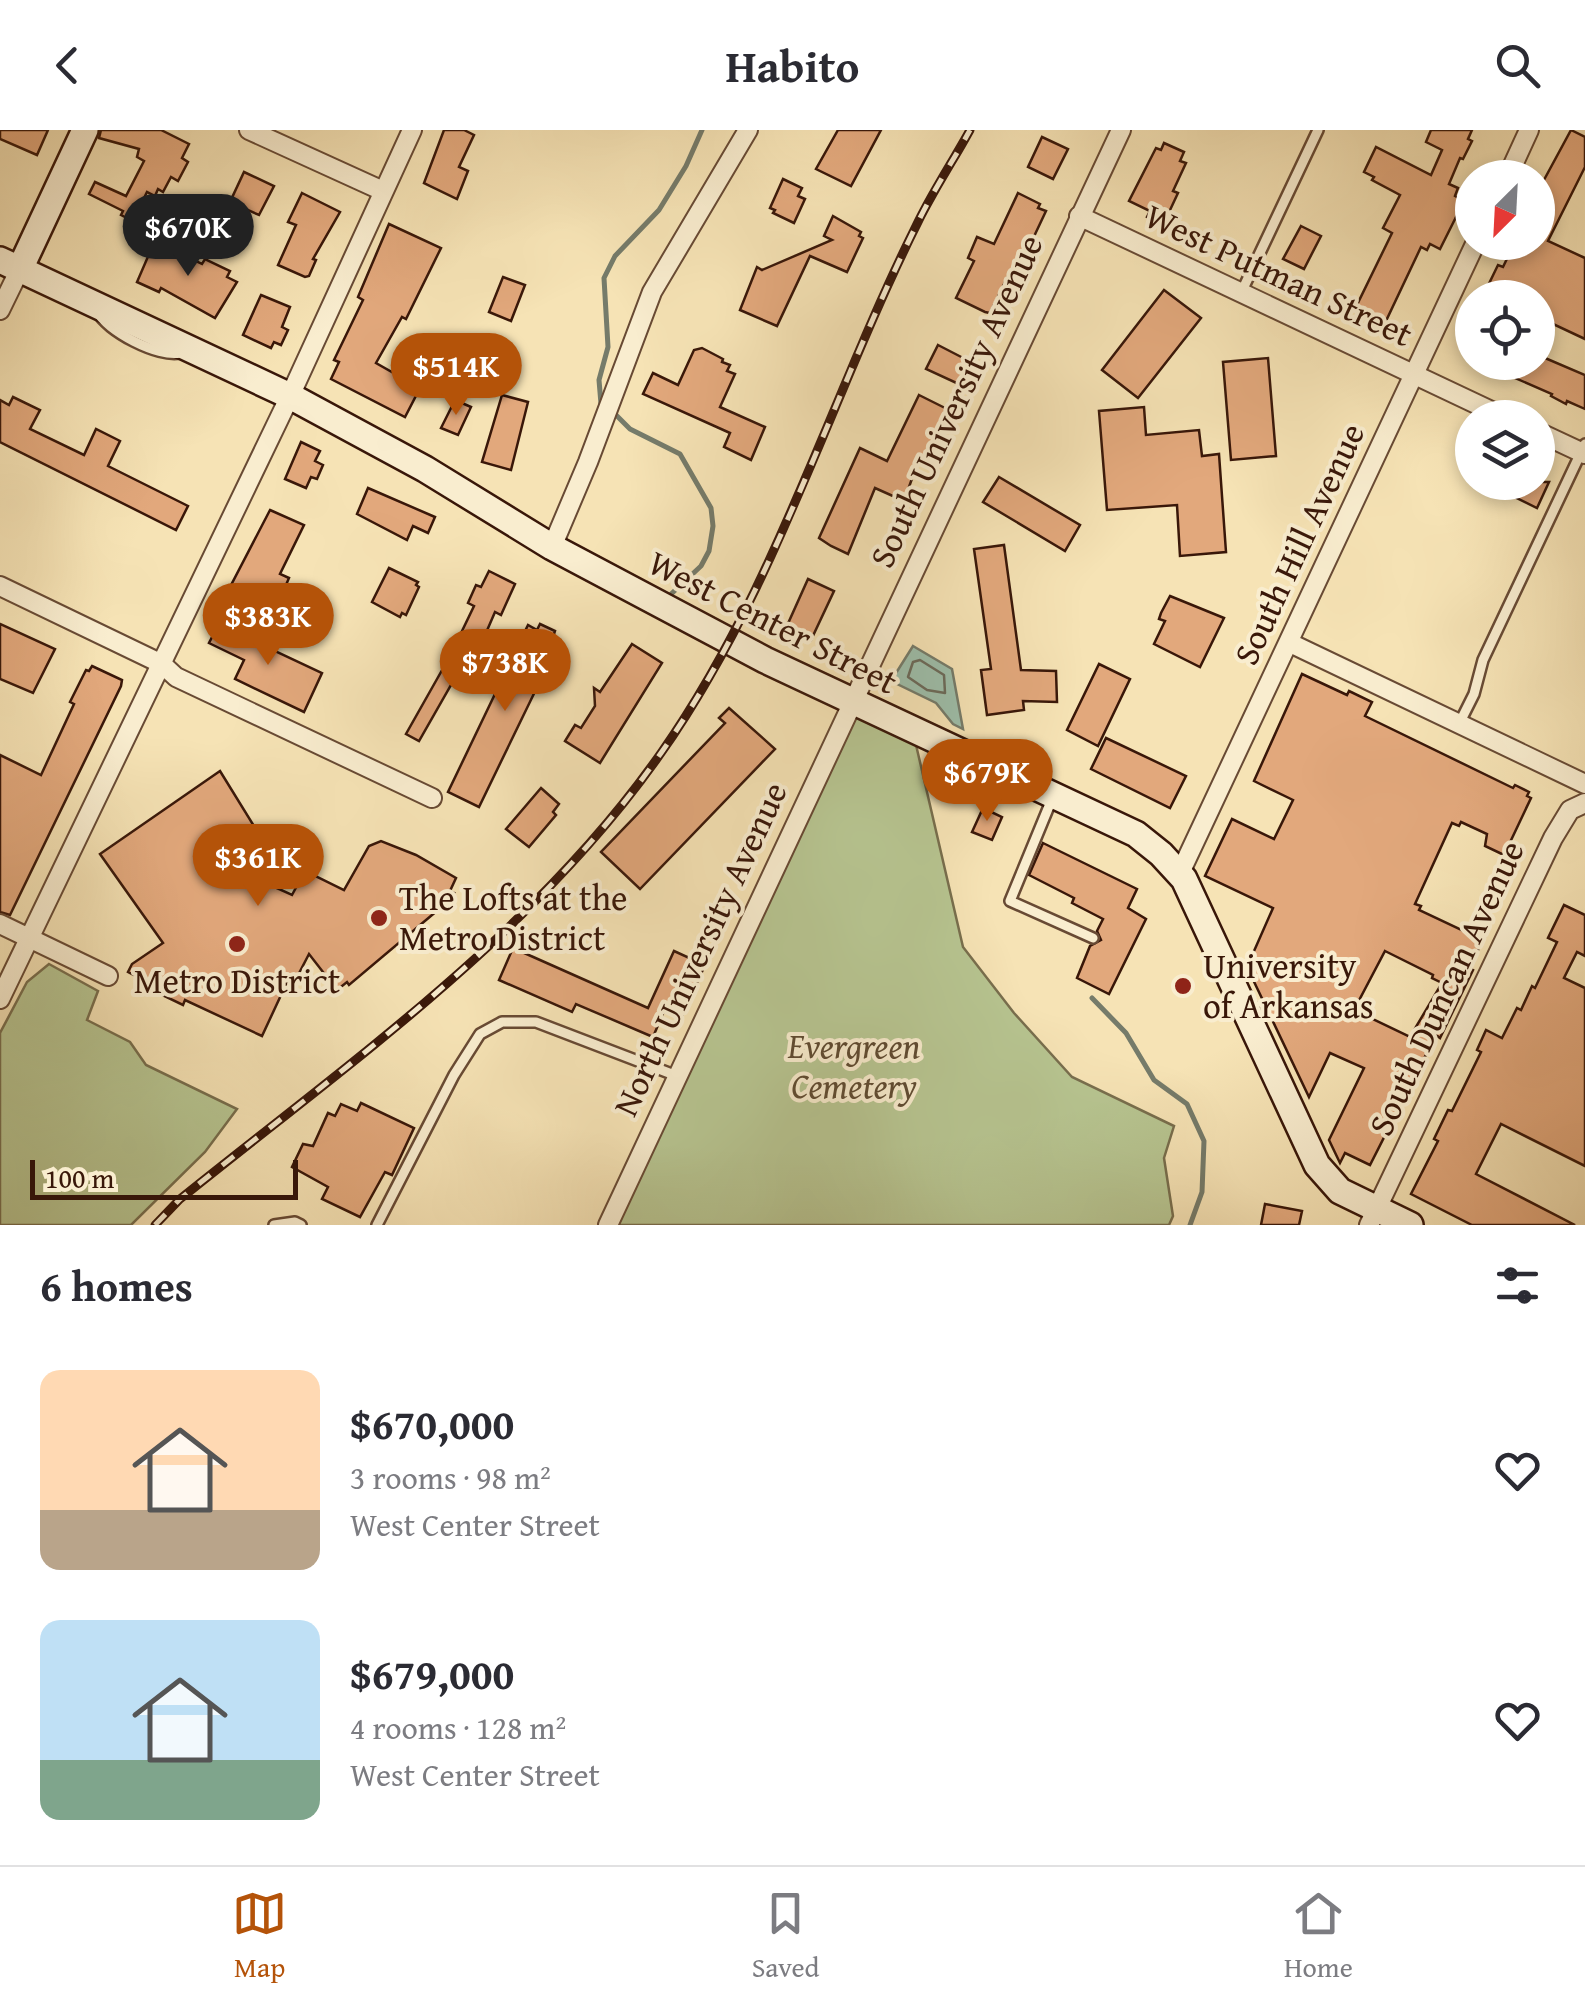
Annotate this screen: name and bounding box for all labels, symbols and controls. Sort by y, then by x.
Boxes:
text: Habito [726,33,859,98]
icon: back [40,38,95,93]
icon: search [1490,38,1545,93]
north arrow [1455,160,1555,260]
map controls [1455,160,1555,500]
street label: West Putman Street [1137,190,1421,359]
pin: $670K [118,194,258,279]
text: $670K [145,203,231,250]
street label: South University Avenue [856,226,1055,576]
button: locate [1455,280,1555,380]
pin: $514K [386,333,526,418]
text: $514K [413,342,499,389]
button: layers [1455,400,1555,500]
street label: South Hill Avenue [1220,414,1377,673]
street label: West Center Street [640,537,907,706]
pin: $383K [198,583,338,668]
text: $383K [225,592,311,639]
pin: $738K [435,629,575,714]
text: $738K [462,638,548,685]
pin: $679K [917,739,1057,824]
text: $679K [944,748,1030,795]
street label: North University Avenue [600,773,799,1124]
pin: $361K [188,824,328,909]
street label: South Duncan Avenue [1355,832,1536,1144]
text: $361K [215,833,301,880]
place label: The Lofts at the Metro District [399,872,628,963]
marker: The Lofts at the Metro District [368,907,390,929]
marker: Metro District [226,933,248,955]
place label: University of Arkansas [1203,940,1374,1031]
place label: Metro District [134,955,340,1006]
marker: University of Arkansas [1172,975,1194,997]
park label: Evergreen Cemetery [787,1020,921,1111]
scale bar [30,1155,298,1200]
text: 100 m [45,1157,114,1198]
text: 6 homes [40,1255,193,1316]
icon: filters [1490,1258,1545,1313]
text: $670,000 [350,1393,514,1454]
icon: home [120,1410,240,1530]
icon: heart [1490,1443,1545,1498]
text: 3 rooms · 98 m² [350,1454,551,1501]
text: West Center Street [350,1501,600,1548]
text: $679,000 [350,1643,514,1704]
icon: home [120,1660,240,1780]
icon: heart [1490,1693,1545,1748]
text: 4 rooms · 128 m² [350,1704,566,1751]
text: West Center Street [350,1751,600,1798]
tab: Map [232,1886,287,1987]
tab: Saved [752,1886,819,1987]
tab: Home [1284,1886,1353,1987]

